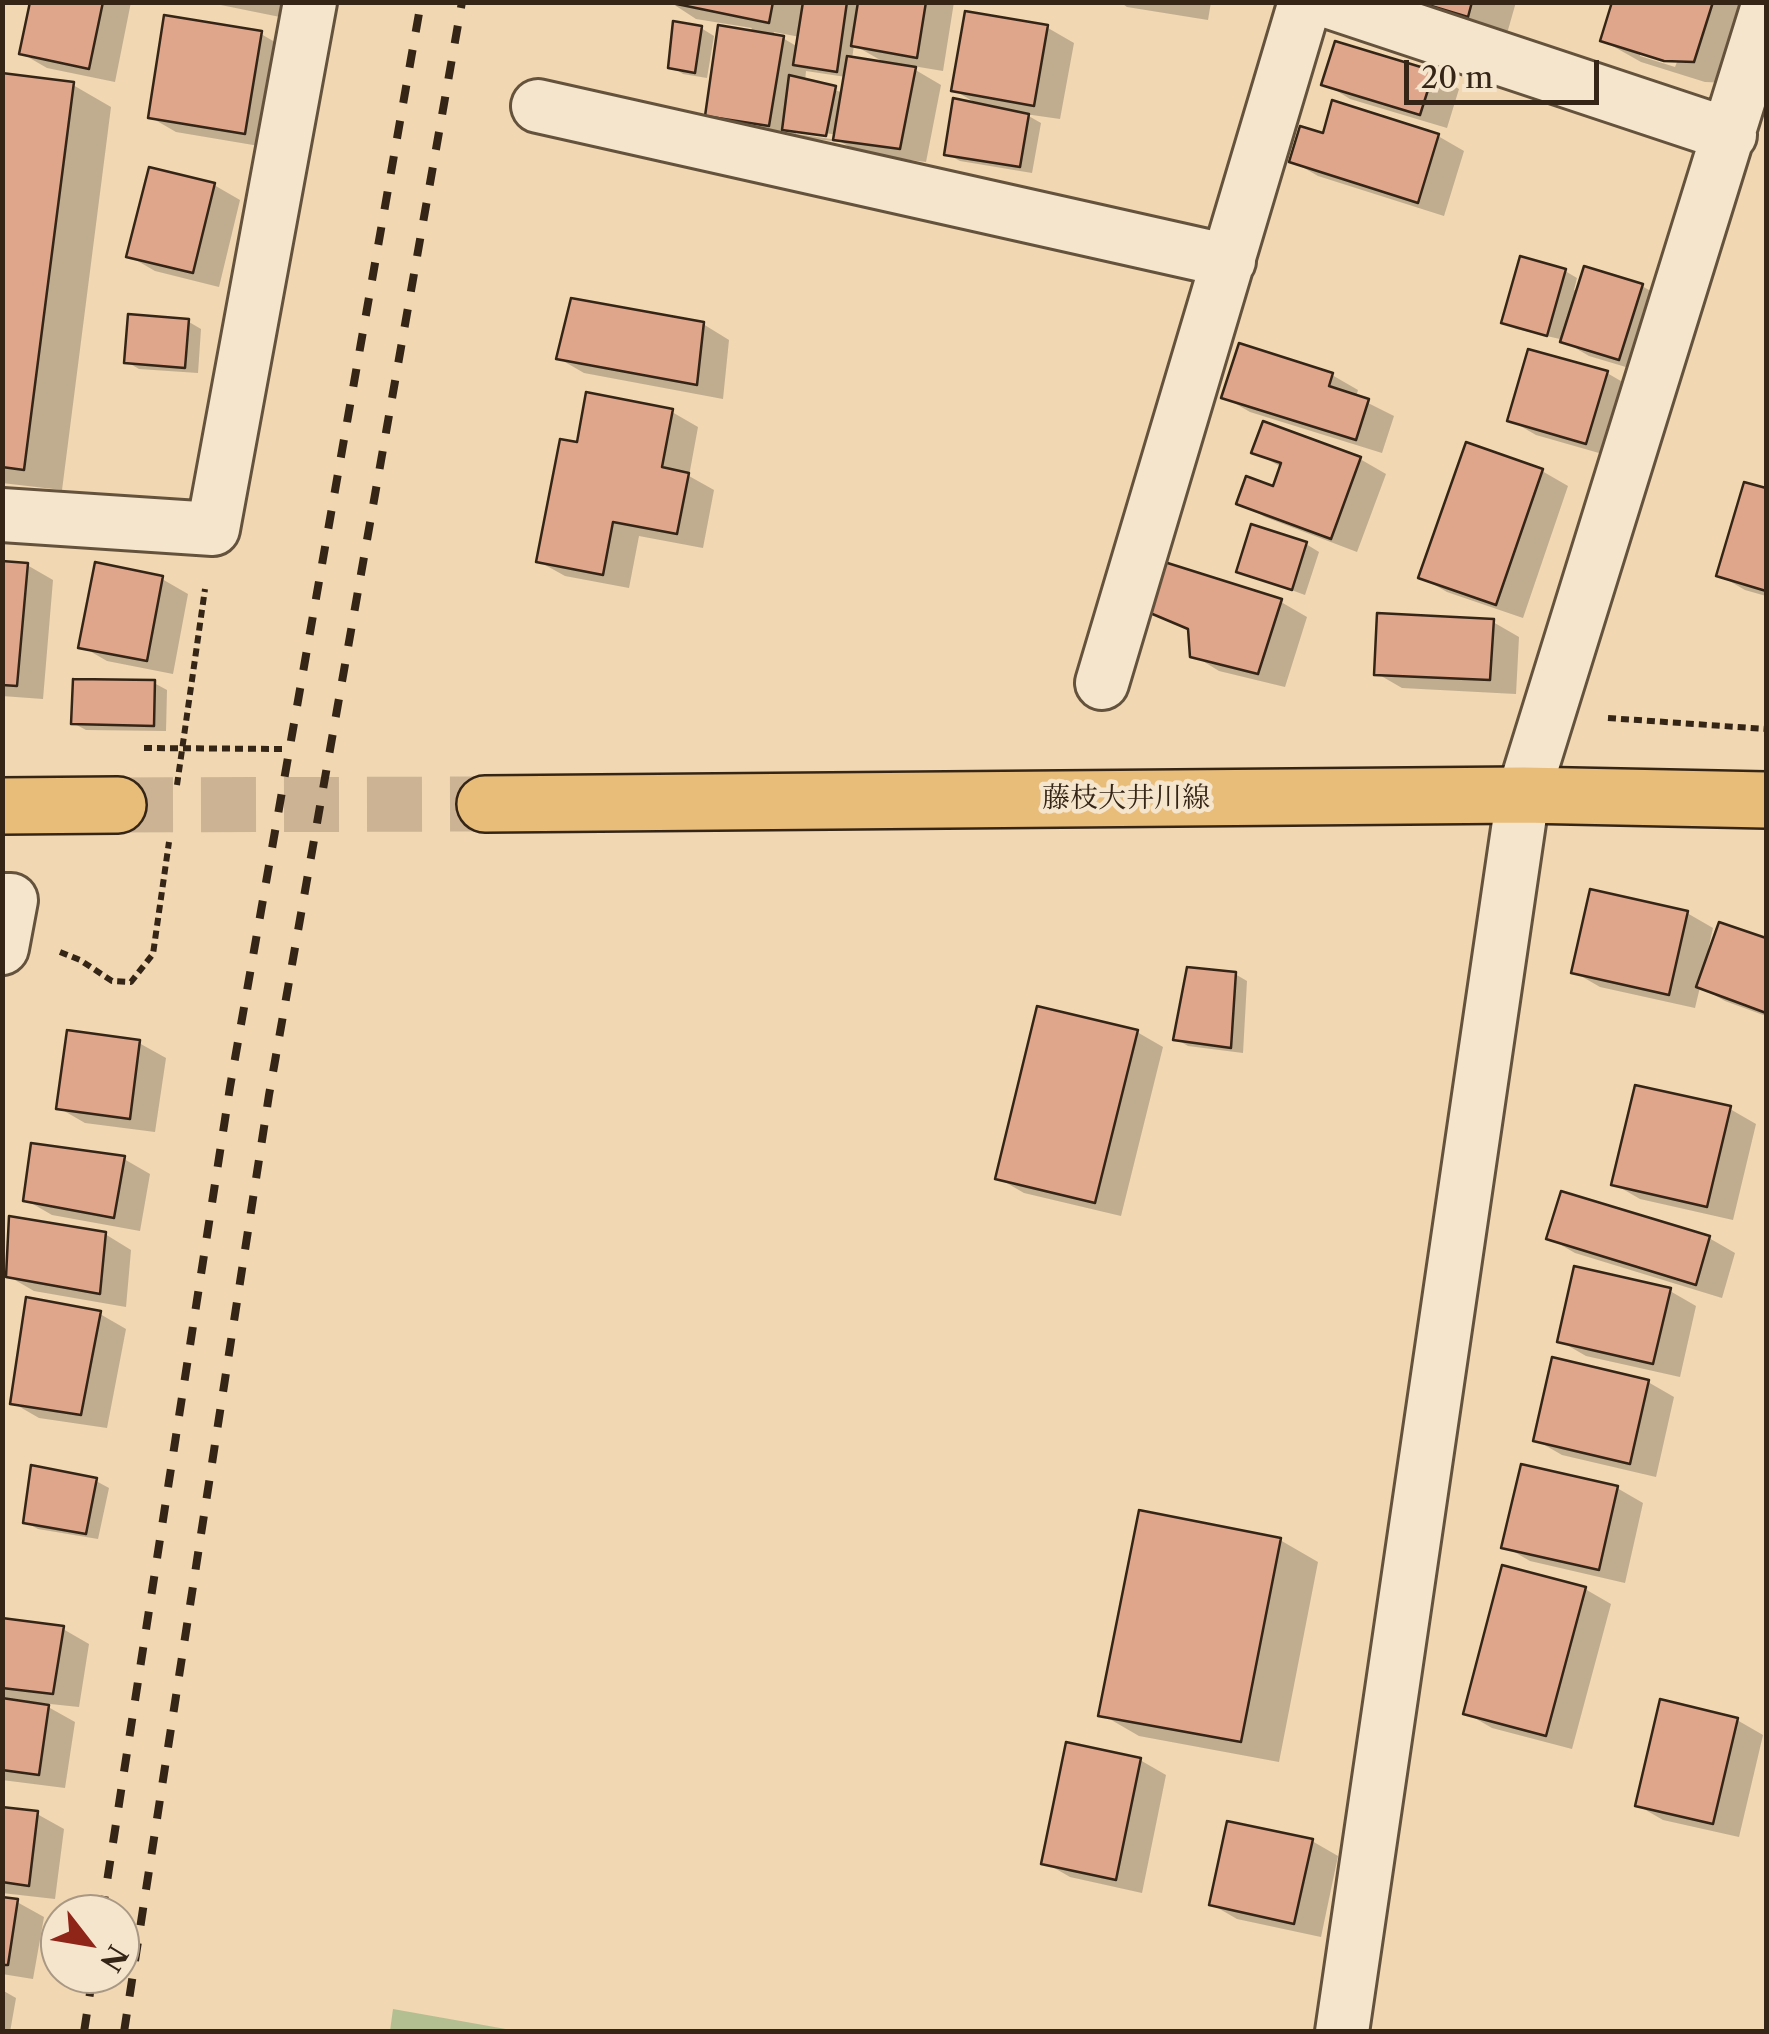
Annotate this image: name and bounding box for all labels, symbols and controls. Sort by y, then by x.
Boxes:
scale bar [1409,40,1604,102]
text: 20 m [1421,59,1493,96]
street label: 藤枝大井川線 [1042,782,1210,816]
north arrow [40,1894,140,1994]
text: N [93,1939,135,1978]

